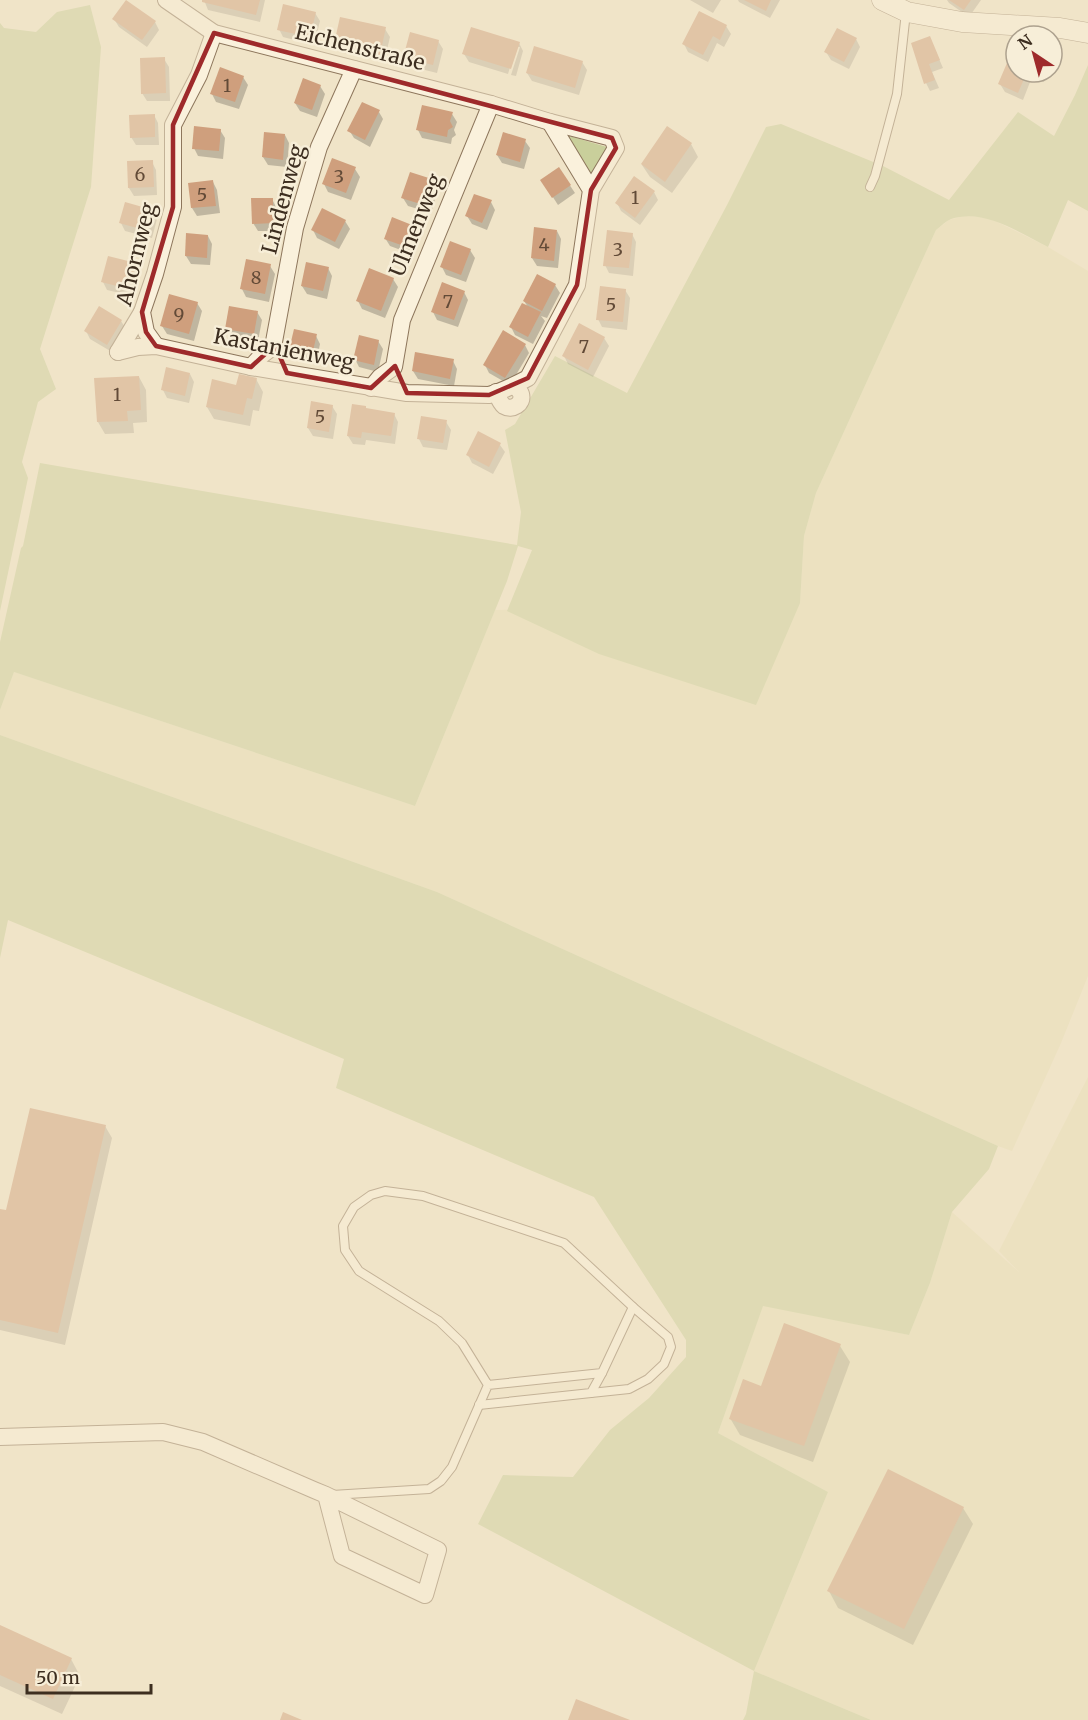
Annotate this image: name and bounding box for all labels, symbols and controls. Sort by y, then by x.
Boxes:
street label: Eichenstraße [292,18,428,76]
north arrow [1004,24,1064,84]
text: N [1014,30,1036,54]
house number: 1 [223,74,231,97]
street label: Lindenweg [255,141,311,257]
house number: 6 [135,163,146,186]
house number: 3 [334,165,344,188]
street label: Ulmenweg [383,169,449,280]
house number: 5 [197,183,207,206]
house number: 1 [631,186,639,209]
street label: Ahornweg [110,199,162,309]
house number: 4 [538,233,550,256]
house number: 3 [613,238,623,261]
house number: 8 [251,266,261,289]
house number: 7 [443,290,453,313]
house number: 5 [606,293,616,316]
house number: 9 [174,303,184,326]
street label: Kastanienweg [211,322,357,376]
house number: 7 [579,335,589,358]
house number: 1 [113,383,121,406]
house number: 5 [315,405,325,428]
scale bar [27,1657,152,1695]
text: 50 m [36,1666,80,1689]

